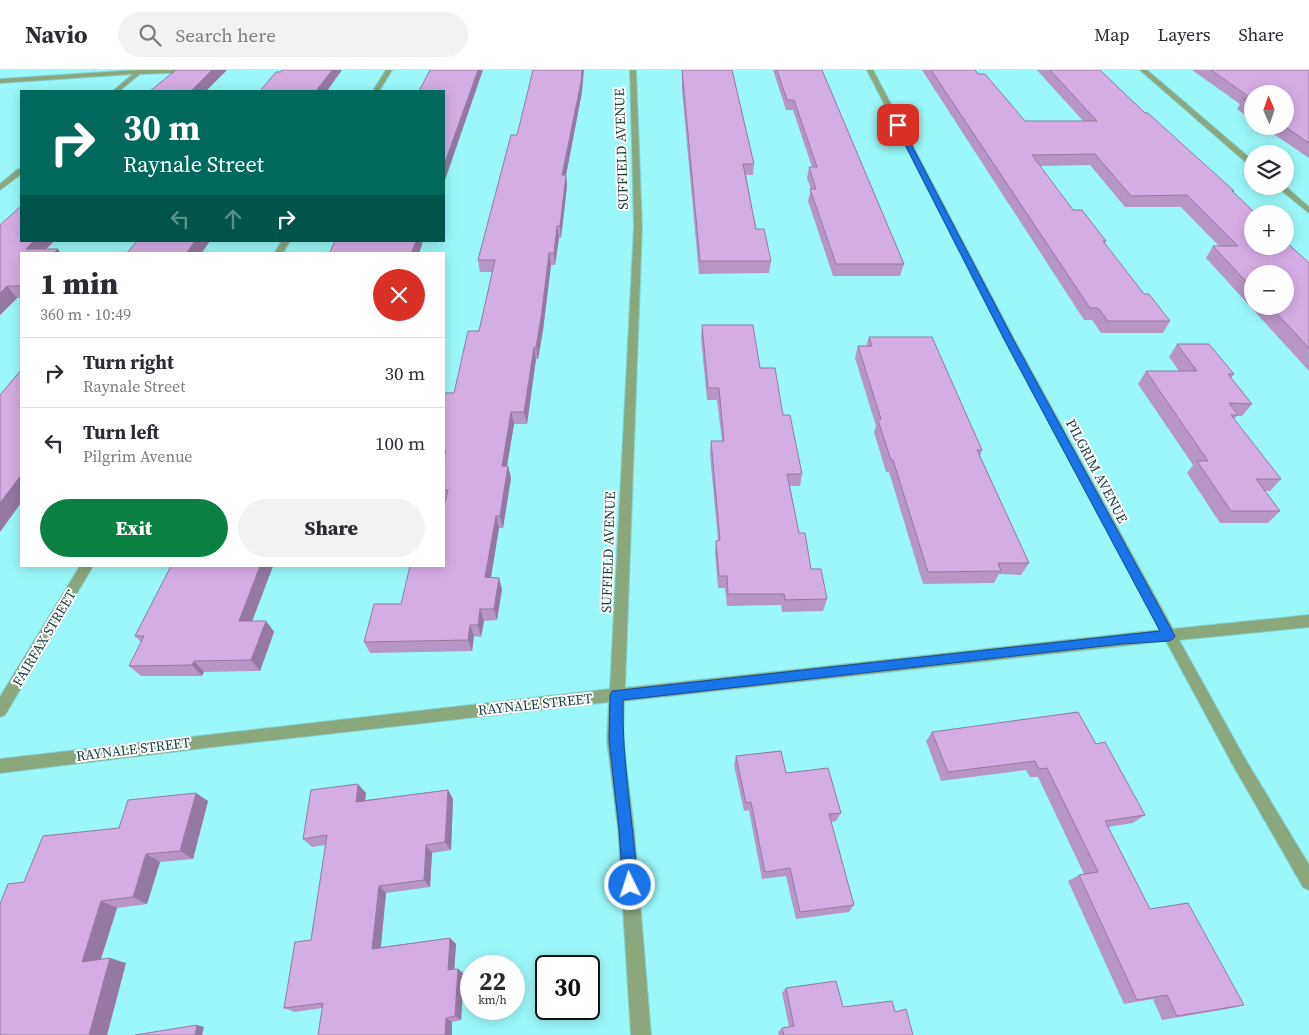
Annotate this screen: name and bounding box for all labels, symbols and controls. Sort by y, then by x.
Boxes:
search box [118,12,468,57]
text: Navio [25,18,88,51]
icon: search [136,21,164,49]
text: Search here [176,22,276,48]
text: Map [1094,22,1129,47]
text: Layers [1157,22,1210,47]
text: Share [1238,22,1284,47]
north arrow [1244,85,1294,135]
map controls [1244,85,1294,315]
street label: SUFFIELD AVENUE [609,88,633,210]
text: 30 m [123,104,200,152]
pin [877,104,919,146]
icon: right [40,110,105,175]
icon: arrive [884,111,912,139]
button: layers [1244,145,1294,195]
text: Raynale Street [123,149,264,179]
icon: left [166,205,194,233]
icon: ahead [219,205,247,233]
icon: right [272,205,300,233]
button: + [1244,205,1294,255]
text: 1 min [40,263,118,304]
button: − [1244,265,1294,315]
button: close [373,269,425,321]
text: 360 m · 10:49 [40,303,131,325]
text: Turn right [83,349,174,375]
icon: right [40,359,68,387]
text: 30 m [384,360,425,386]
text: Raynale Street [83,375,185,397]
street label: PILGRIM AVENUE [1061,416,1133,526]
text: Turn left [83,419,159,445]
icon: left [40,429,68,457]
text: 100 m [375,430,425,456]
text: Pilgrim Avenue [83,445,192,467]
street label: SUFFIELD AVENUE [596,491,620,613]
button: Exit [40,499,228,557]
button: Share [238,499,425,557]
street label: FAIRFAX STREET [7,586,81,690]
street label: RAYNALE STREET [477,688,594,720]
street label: RAYNALE STREET [75,732,192,766]
position arrow [603,858,655,910]
speed limit sign: 30 [535,955,600,1020]
text: 22 [479,964,506,998]
text: km/h [478,992,507,1008]

